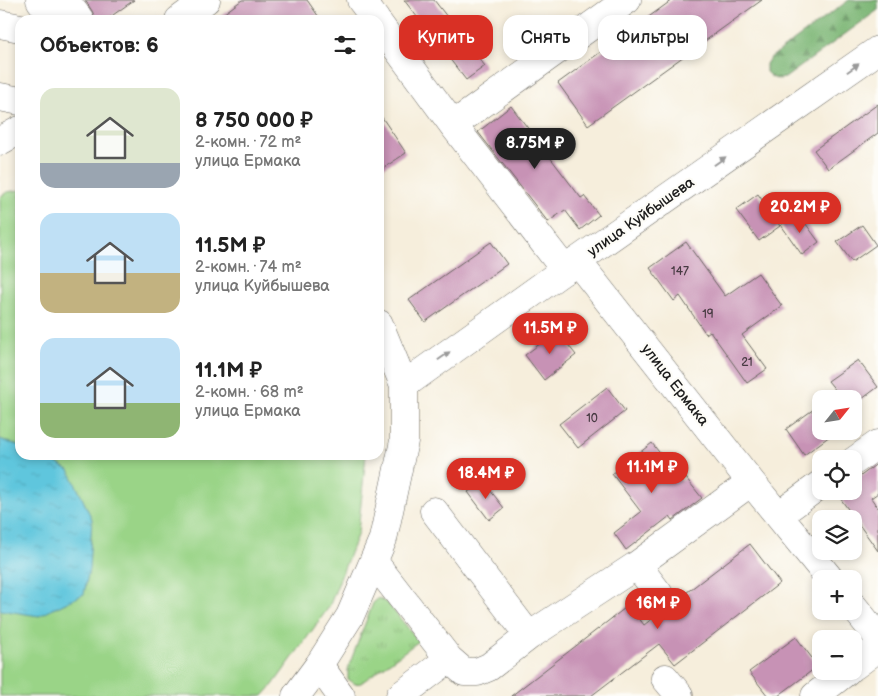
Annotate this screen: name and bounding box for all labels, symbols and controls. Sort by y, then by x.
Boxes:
chip: Купить [399,15,493,60]
chip: Снять [503,15,588,60]
chip: Фильтры [598,15,707,60]
icon: filters [331,31,359,59]
text: Объектов: 6 [40,33,159,58]
one-way arrow [846,63,859,73]
icon: home [80,108,140,168]
text: 8 750 000 ₽ [195,108,313,133]
pin: 8.75M ₽ [489,128,581,170]
text: 2-комн. · 72 m² [195,133,301,152]
text: 8.75M ₽ [506,134,564,153]
text: улица Ермака [195,152,301,171]
one-way arrow [713,157,726,167]
street label: улица Куйбышева [584,173,698,261]
pin: 20.2M ₽ [754,192,846,234]
text: 20.2M ₽ [770,198,830,217]
icon: home [80,233,140,293]
text: 11.5M ₽ [195,233,265,258]
text: 2-комн. · 74 m² [195,258,302,277]
house number: 147 [671,264,689,279]
text: улица Куйбышева [195,277,330,296]
house number: 19 [702,307,714,322]
pin: 11.5M ₽ [504,312,596,355]
text: 11.5M ₽ [523,319,577,338]
street label: улица Ермака [637,340,713,430]
one-way arrow [437,351,451,361]
house number: 21 [741,355,753,370]
icon: home [80,358,140,418]
text: 11.1M ₽ [195,358,262,383]
text: 2-комн. · 68 m² [195,383,304,402]
north arrow [812,390,862,440]
map controls [812,390,862,680]
text: улица Ермака [195,402,301,421]
house number: 10 [586,411,598,426]
button: locate [812,450,862,500]
pin: 11.1M ₽ [606,452,698,494]
pin: 18.4M ₽ [440,458,532,500]
text: 11.1M ₽ [626,458,678,477]
text: 18.4M ₽ [458,464,514,483]
button: layers [812,510,862,560]
button: + [812,570,862,620]
pin: 16M ₽ [623,588,693,630]
text: 16M ₽ [636,594,680,613]
button: − [812,630,862,680]

